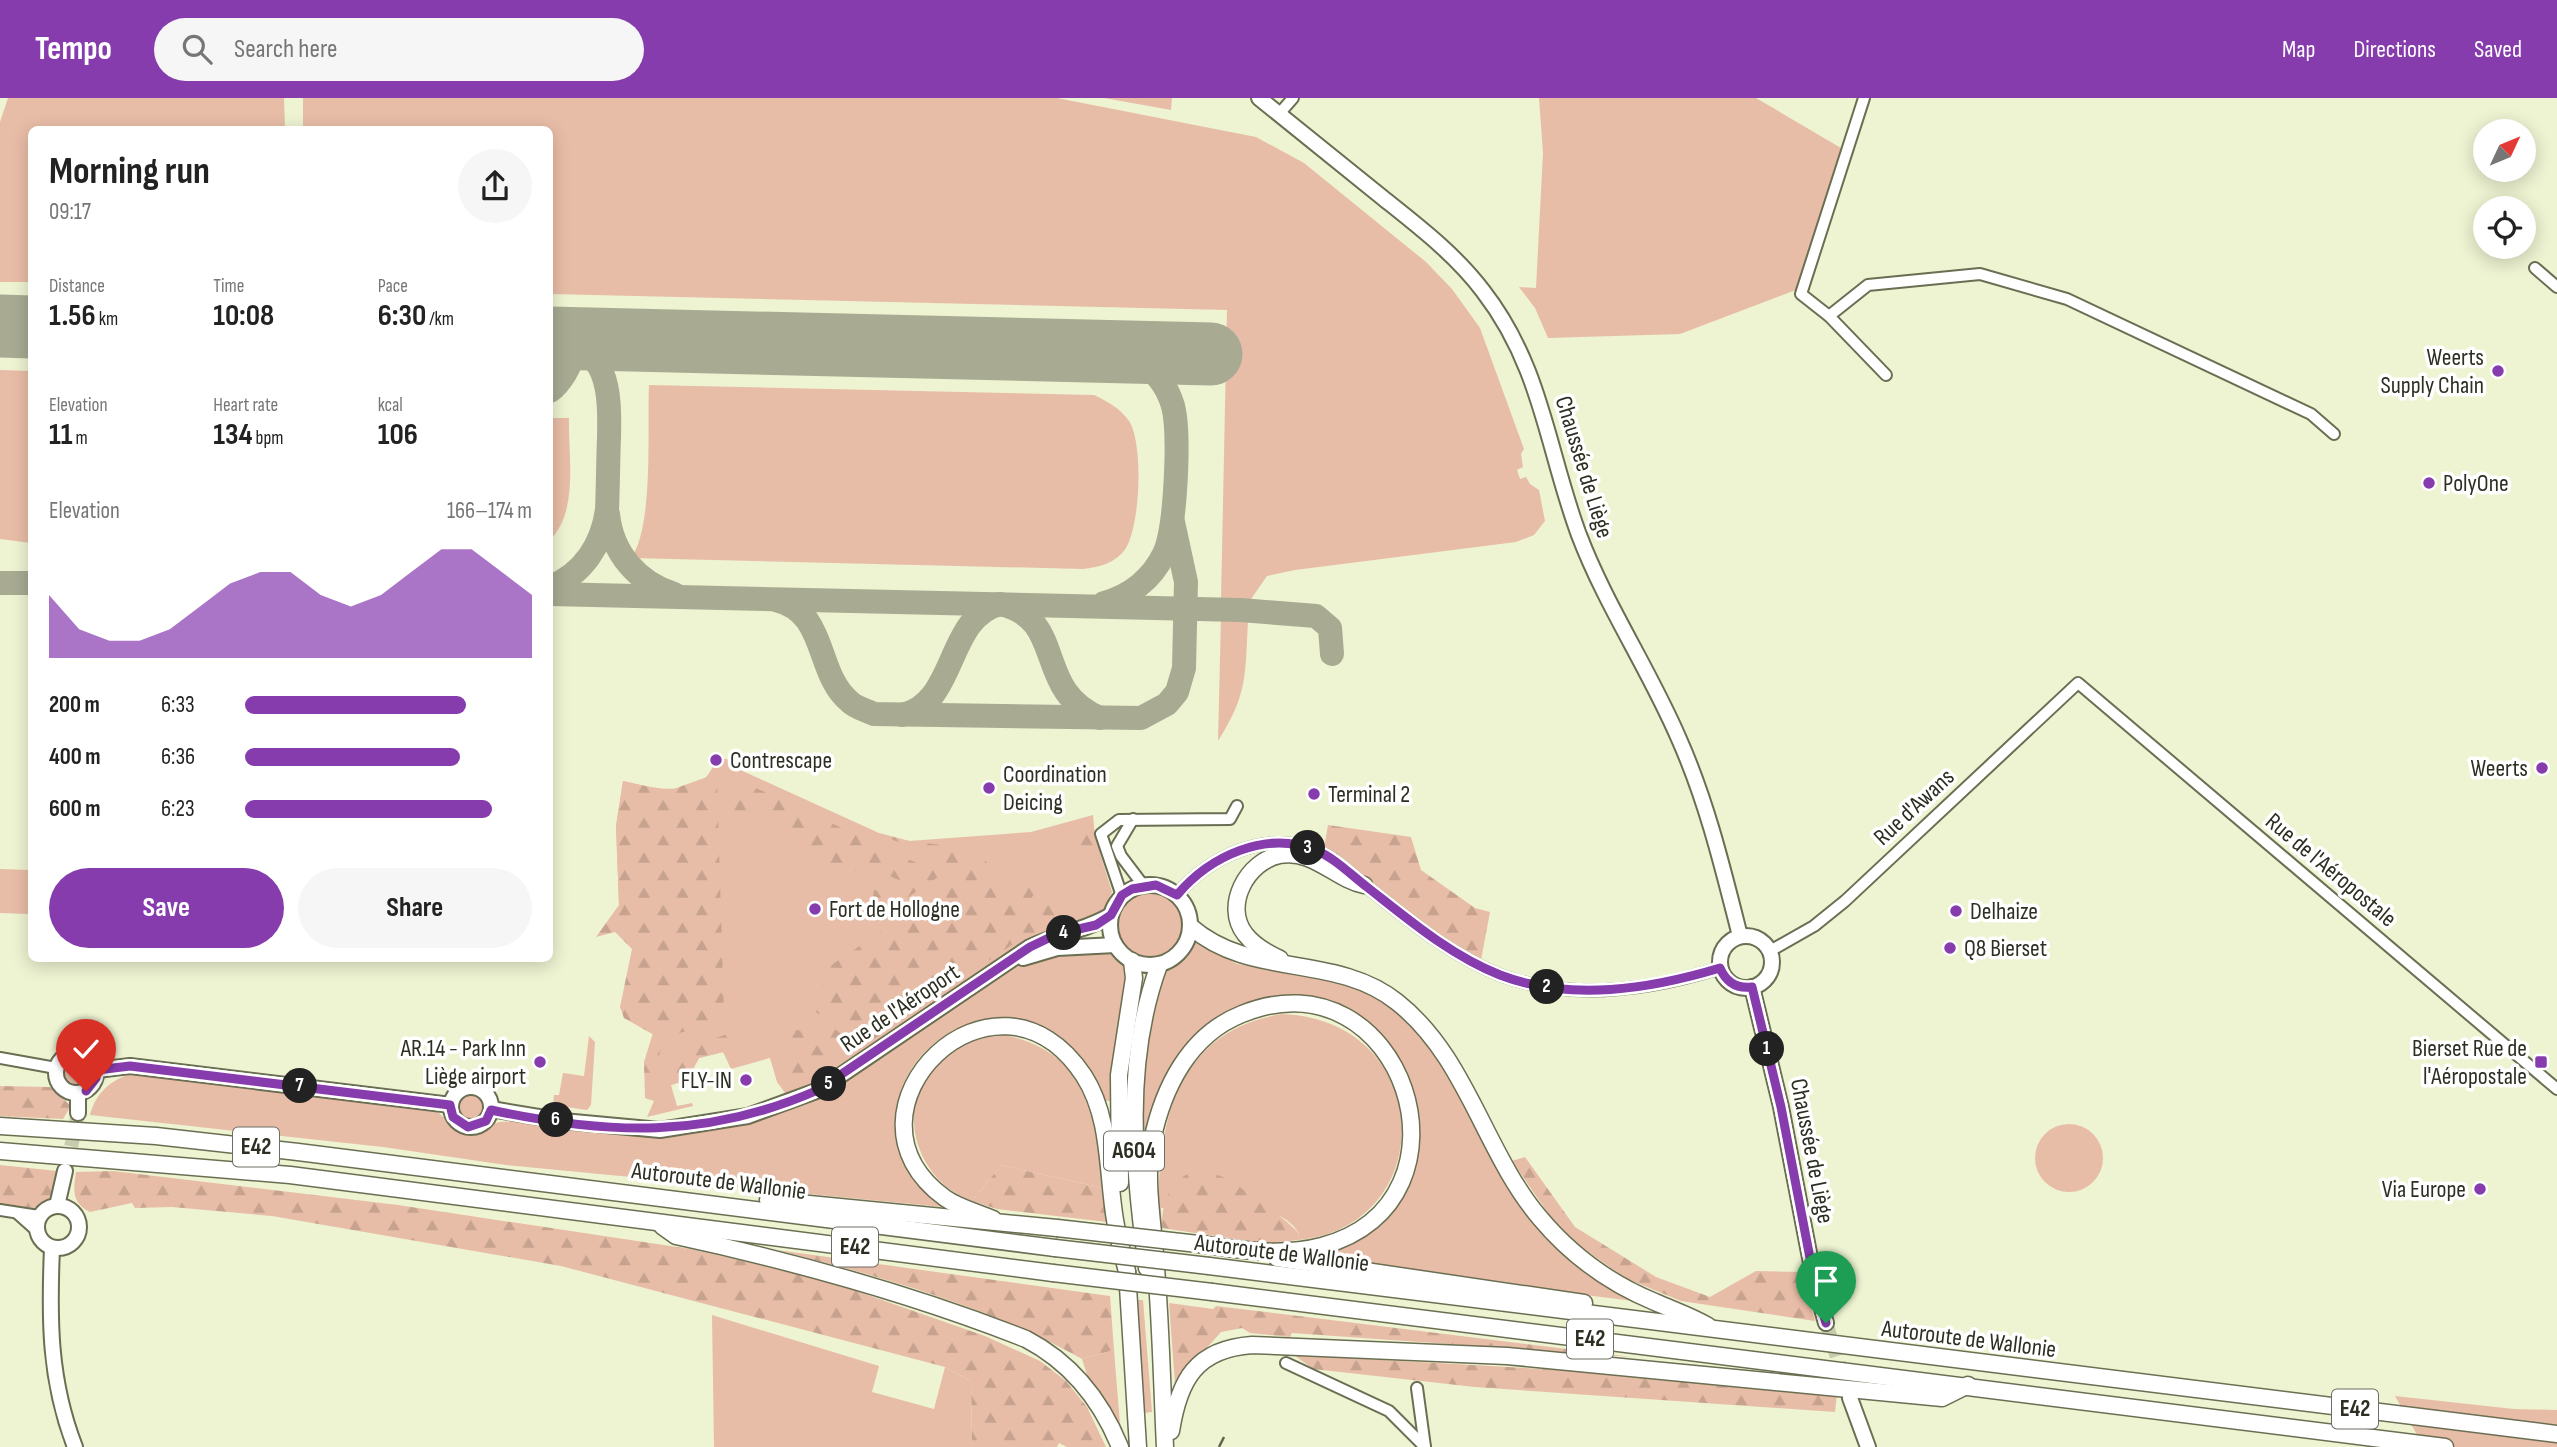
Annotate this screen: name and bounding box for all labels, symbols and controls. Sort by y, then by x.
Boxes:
search box [154,18,644,81]
text: Tempo [35,29,112,69]
icon: search [178,30,216,68]
text: Search here [234,34,337,65]
text: Map [2282,35,2315,64]
text: Directions [2353,35,2436,64]
text: Saved [2474,35,2522,64]
north arrow [2473,119,2536,182]
map controls [2473,119,2536,259]
text: Morning run [49,149,210,194]
button: share [458,149,532,223]
button: locate [2473,196,2536,259]
text: 09:17 [49,198,91,226]
text: Distance [49,275,105,298]
text: Time [213,275,244,298]
text: Pace [378,275,408,298]
text: 1.56 [49,298,96,334]
text: 10:08 [213,298,274,334]
text: 6:30 [378,298,426,334]
text: km [96,308,118,331]
text: /km [426,308,454,331]
place label: Weerts Supply Chain [2380,343,2484,400]
marker: Weerts Supply Chain [2490,363,2506,379]
street label: Chaussée de Liège [1549,393,1619,541]
text: Elevation [49,394,108,417]
text: Heart rate [213,394,278,417]
text: kcal [378,394,403,417]
text: 11 [49,417,73,453]
text: 134 [213,417,253,453]
text: 106 [378,417,418,453]
text: m [73,427,88,450]
text: bpm [253,427,284,450]
place label: PolyOne [2443,469,2509,498]
marker: PolyOne [2421,475,2437,491]
text: Elevation [49,497,120,525]
text: 166–174 m [447,497,532,525]
text: 200 m [49,691,100,719]
text: 6:33 [161,691,195,719]
text: 400 m [49,743,100,771]
text: 6:36 [161,743,195,771]
place label: Contrescape [730,746,832,775]
marker: Contrescape [708,752,724,768]
place label: Weerts [2471,754,2528,783]
place label: Coordination Deicing [1003,760,1107,817]
marker: Weerts [2534,760,2550,776]
street label: Rue d'Awans [1868,762,1960,852]
marker: Coordination Deicing [981,780,997,796]
place label: Terminal 2 [1328,780,1410,809]
marker: Terminal 2 [1306,786,1322,802]
text: 600 m [49,795,101,823]
text: 6:23 [161,795,195,823]
street label: Rue de l'Aéropostale [2260,807,2402,933]
pin: 3 [1290,830,1326,866]
text: 3 [1303,836,1312,859]
button: Save [49,868,284,948]
button: Share [298,868,532,948]
place label: Fort de Hollogne [829,895,960,924]
place label: Delhaize [1970,897,2038,926]
marker: Fort de Hollogne [807,901,823,917]
marker: Delhaize [1948,903,1964,919]
pin: 4 [1046,916,1082,950]
text: 4 [1059,921,1068,944]
place label: Q8 Bierset [1964,934,2047,963]
marker: Q8 Bierset [1942,940,1958,956]
street label: Rue de l'Aéroport [835,958,965,1058]
pin: 2 [1530,970,1564,1004]
text: 2 [1542,975,1551,998]
pin [56,1019,116,1091]
icon: check [67,1030,105,1068]
pin: 1 [1750,1032,1784,1066]
place label: AR.14 - Park Inn Liège airport [400,1034,526,1091]
place label: Bierset Rue de l'Aéropostale [2412,1034,2527,1091]
text: 1 [1763,1037,1770,1060]
marker: AR.14 - Park Inn Liège airport [532,1054,548,1070]
marker: Bierset Rue de l'Aéropostale [2533,1054,2549,1070]
place label: FLY-IN [681,1066,732,1095]
pin: 5 [812,1066,846,1102]
pin: 7 [282,1068,318,1104]
marker: FLY-IN [738,1072,754,1088]
text: 5 [824,1072,833,1095]
text: 7 [295,1074,304,1097]
street label: Chaussée de Liège [1784,1076,1840,1226]
pin: 6 [538,1102,574,1138]
text: 6 [551,1108,560,1131]
road number: E42 [233,1128,279,1166]
road number: A604 [1104,1132,1164,1170]
street label: Autoroute de Wallonie [629,1156,808,1206]
place label: Via Europe [2382,1175,2466,1204]
marker: Via Europe [2472,1181,2488,1197]
road number: E42 [832,1228,878,1266]
street label: Autoroute de Wallonie [1192,1228,1371,1278]
pin [1796,1251,1856,1323]
icon: arrive [1807,1262,1845,1300]
street label: Autoroute de Wallonie [1879,1314,2058,1364]
road number: E42 [1567,1320,1613,1358]
road number: E42 [2332,1390,2378,1428]

